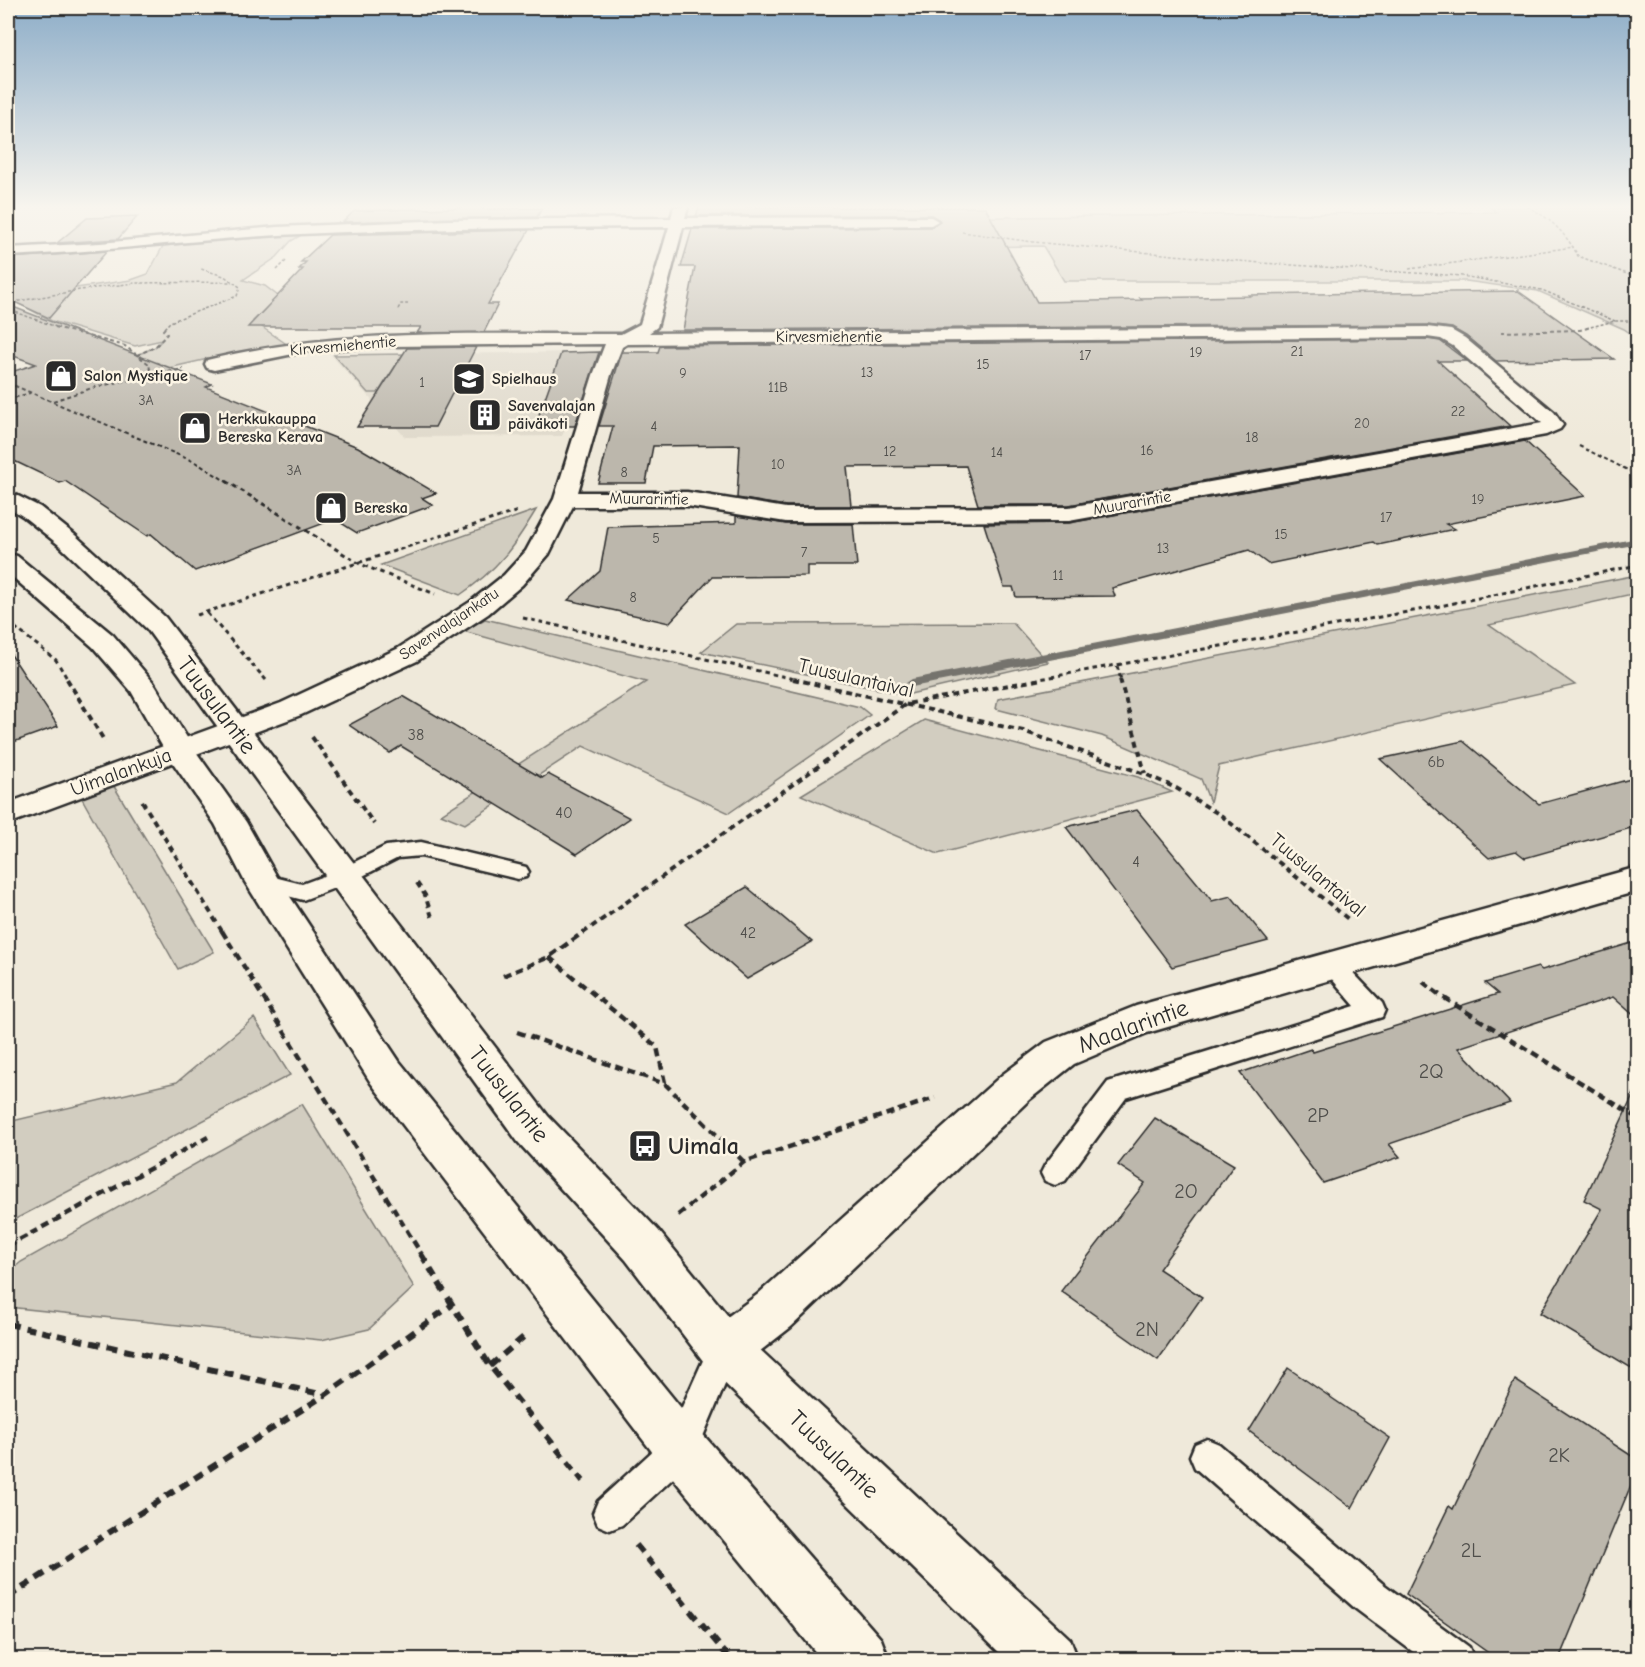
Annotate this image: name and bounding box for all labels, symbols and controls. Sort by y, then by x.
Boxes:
street label: Kirvesmiehentie [776,328,882,346]
street label: Kirvesmiehentie [289,332,397,360]
house number: 21 [1291,343,1303,360]
house number: 19 [1190,344,1202,361]
house number: 17 [1079,347,1091,364]
house number: 15 [976,356,990,373]
shop icon: Salon Mystique [43,358,79,394]
school or university icon: Spielhaus [451,361,487,397]
house number: 13 [861,364,873,381]
house number: 9 [679,365,687,382]
place label: Salon Mystique [84,367,188,385]
place label: Spielhaus [492,370,556,388]
house number: 1 [419,374,425,391]
house number: 11B [768,379,788,396]
house number: 3A [138,392,154,409]
building icon: Savenvalajan päiväkoti [467,397,503,433]
place label: Savenvalajan päiväkoti [508,397,596,433]
house number: 22 [1451,403,1465,420]
shop icon: Herkkukauppa Bereska Kerava [177,410,213,446]
place label: Herkkukauppa Bereska Kerava [218,410,323,446]
house number: 20 [1354,415,1370,432]
house number: 4 [651,418,658,435]
house number: 18 [1246,429,1258,446]
house number: 16 [1140,442,1154,459]
house number: 12 [884,443,896,460]
house number: 14 [991,444,1003,461]
house number: 10 [771,456,785,473]
house number: 3A [286,462,302,479]
house number: 8 [620,464,628,481]
street label: Muurarintie [1091,487,1173,519]
street label: Muurarintie [609,489,689,509]
shop icon: Bereska [313,490,349,526]
house number: 19 [1472,491,1484,508]
place label: Bereska [354,499,408,517]
house number: 17 [1380,509,1392,526]
house number: 15 [1274,526,1288,543]
house number: 5 [652,530,660,547]
house number: 13 [1157,540,1169,557]
house number: 7 [801,544,808,561]
house number: 11 [1052,567,1064,584]
street label: Savenvalajankatu [396,584,502,664]
house number: 8 [629,589,637,606]
street label: Tuusulantie [171,651,263,759]
street label: Tuusulantaival [796,654,916,702]
house number: 38 [408,726,424,744]
street label: Uimalankuja [67,743,175,801]
house number: 6b [1427,753,1445,771]
house number: 40 [555,804,573,822]
street label: Tuusulantaival [1265,828,1371,922]
house number: 4 [1132,853,1140,871]
house number: 42 [740,924,756,942]
street label: Maalarintie [1074,993,1192,1059]
street label: Tuusulantie [463,1040,555,1148]
house number: 2Q [1419,1060,1443,1083]
house number: 2P [1307,1104,1329,1127]
bus stop icon: Uimala [627,1128,663,1164]
place label: Uimala [668,1132,739,1160]
house number: 2O [1174,1180,1198,1203]
house number: 2N [1135,1318,1159,1341]
street label: Tuusulantie [783,1404,885,1504]
house number: 2K [1548,1444,1570,1467]
house number: 2L [1461,1539,1481,1562]

